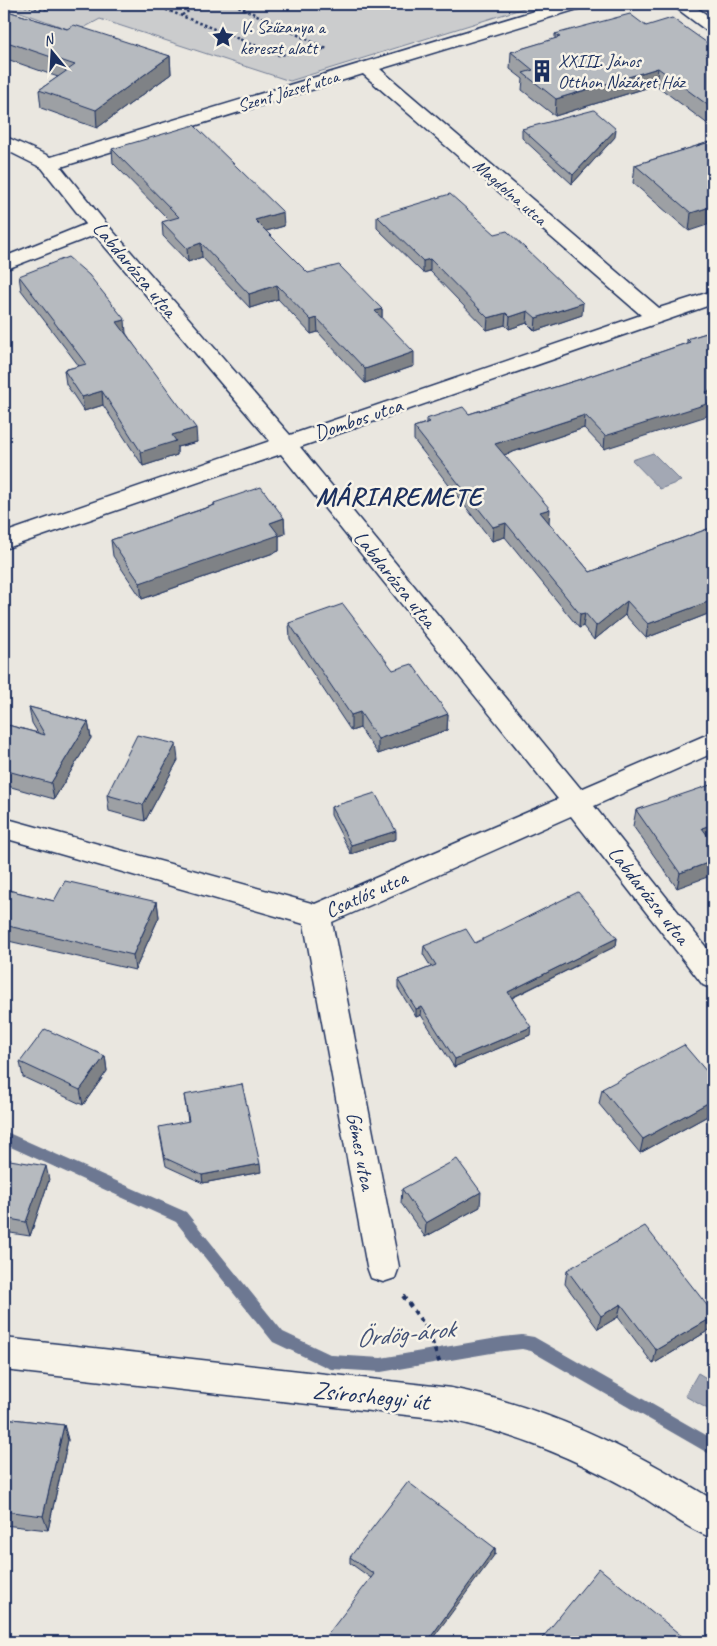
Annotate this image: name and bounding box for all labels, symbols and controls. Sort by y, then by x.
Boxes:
place label: V. Szűzanya a kereszt alatt [240,16,327,59]
place icon: V. Szűzanya a kereszt alatt [210,24,236,50]
north arrow [28,28,78,78]
text: N [41,30,57,50]
place label: XXIII. János Otthon Názáret Ház [558,50,687,93]
building icon: XXIII. János Otthon Názáret Ház [529,58,555,84]
street label: Szent József utca [235,65,343,117]
street label: Magdolna utca [469,154,553,231]
street label: Labdarózsa utca [87,216,184,324]
street label: Dombos utca [310,391,407,446]
district label: MÁRIAREMETE [316,480,485,513]
street label: Labdarózsa utca [348,525,444,635]
street label: Labdarózsa utca [603,841,697,951]
street label: Csatlós utca [321,864,413,924]
street label: Gémes utca [341,1110,382,1194]
water label: Ördög-árok [354,1311,460,1355]
street label: Zsíroshegyi út [311,1374,433,1418]

